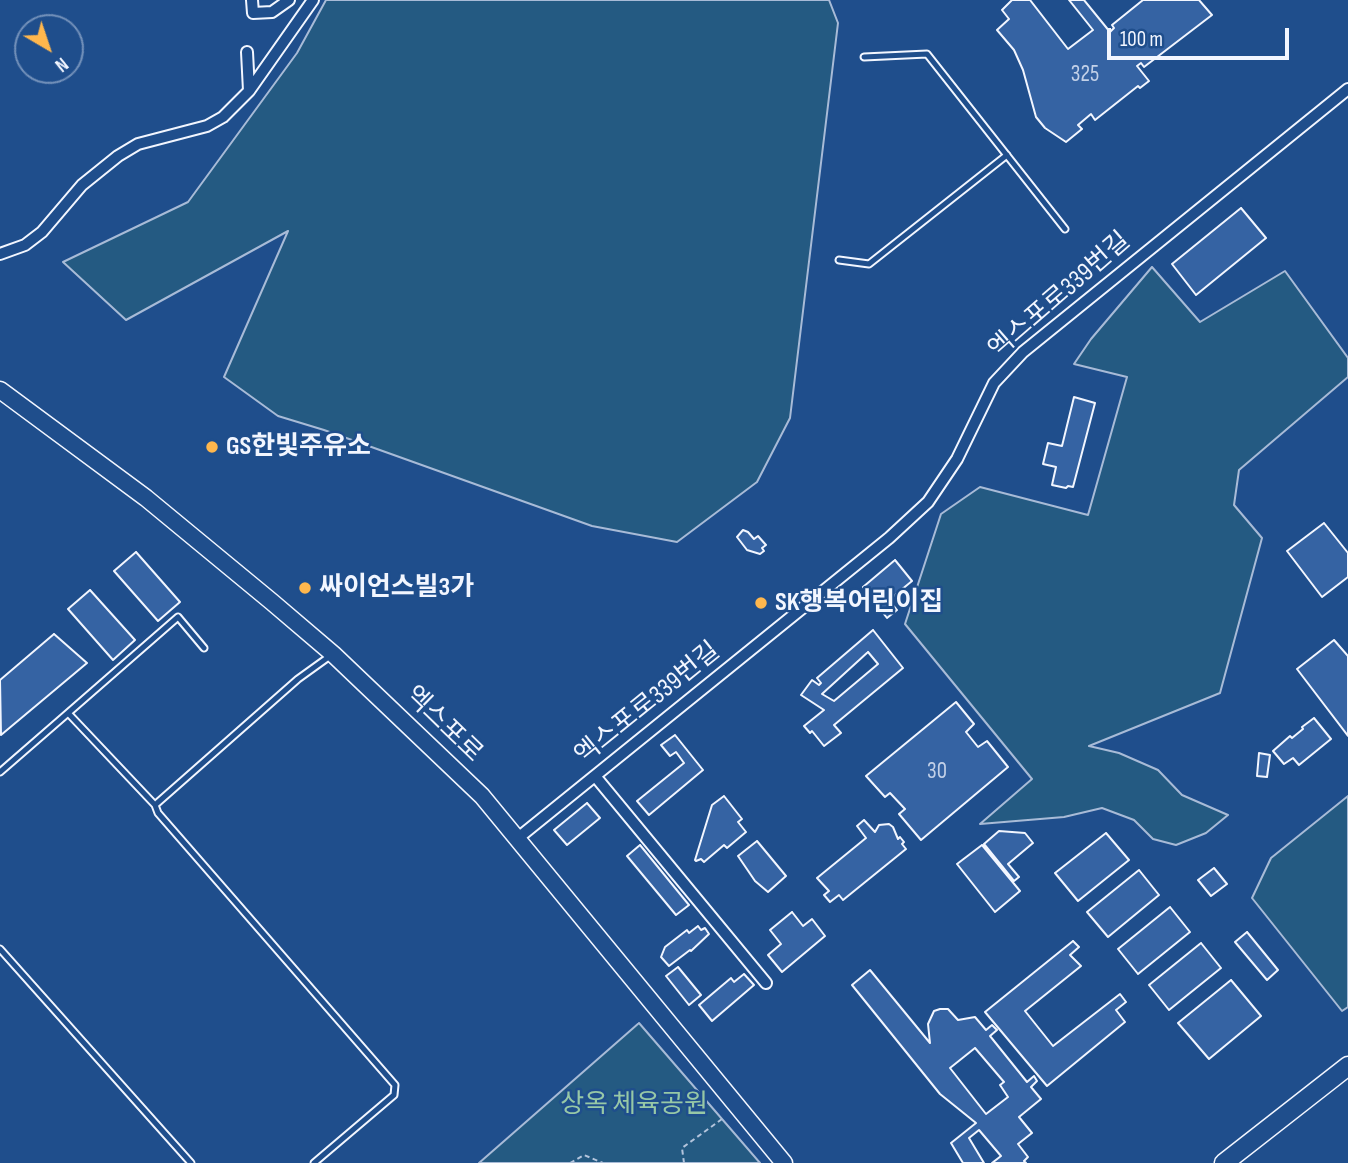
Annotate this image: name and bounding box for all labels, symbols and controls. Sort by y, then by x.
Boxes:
north arrow [14,14,84,84]
scale bar [1110,14,1292,58]
text: 100 m [1120,27,1163,52]
text: N [50,52,72,76]
house number: 325 [1071,61,1099,89]
street label: 엑스포로339번길 [983,226,1137,366]
place label: GS한빛주유소 [226,431,371,463]
marker: GS한빛주유소 [204,439,220,455]
place label: 싸이언스빌3가 [319,572,474,604]
marker: 싸이언스빌3가 [297,580,313,596]
place label: SK행복어린이집 [775,587,943,619]
marker: SK행복어린이집 [753,595,769,611]
street label: 엑스포로339번길 [569,636,727,772]
street label: 엑스포로 [398,681,488,769]
house number: 30 [927,758,947,786]
park label: 상옥 체육공원 [560,1089,708,1121]

